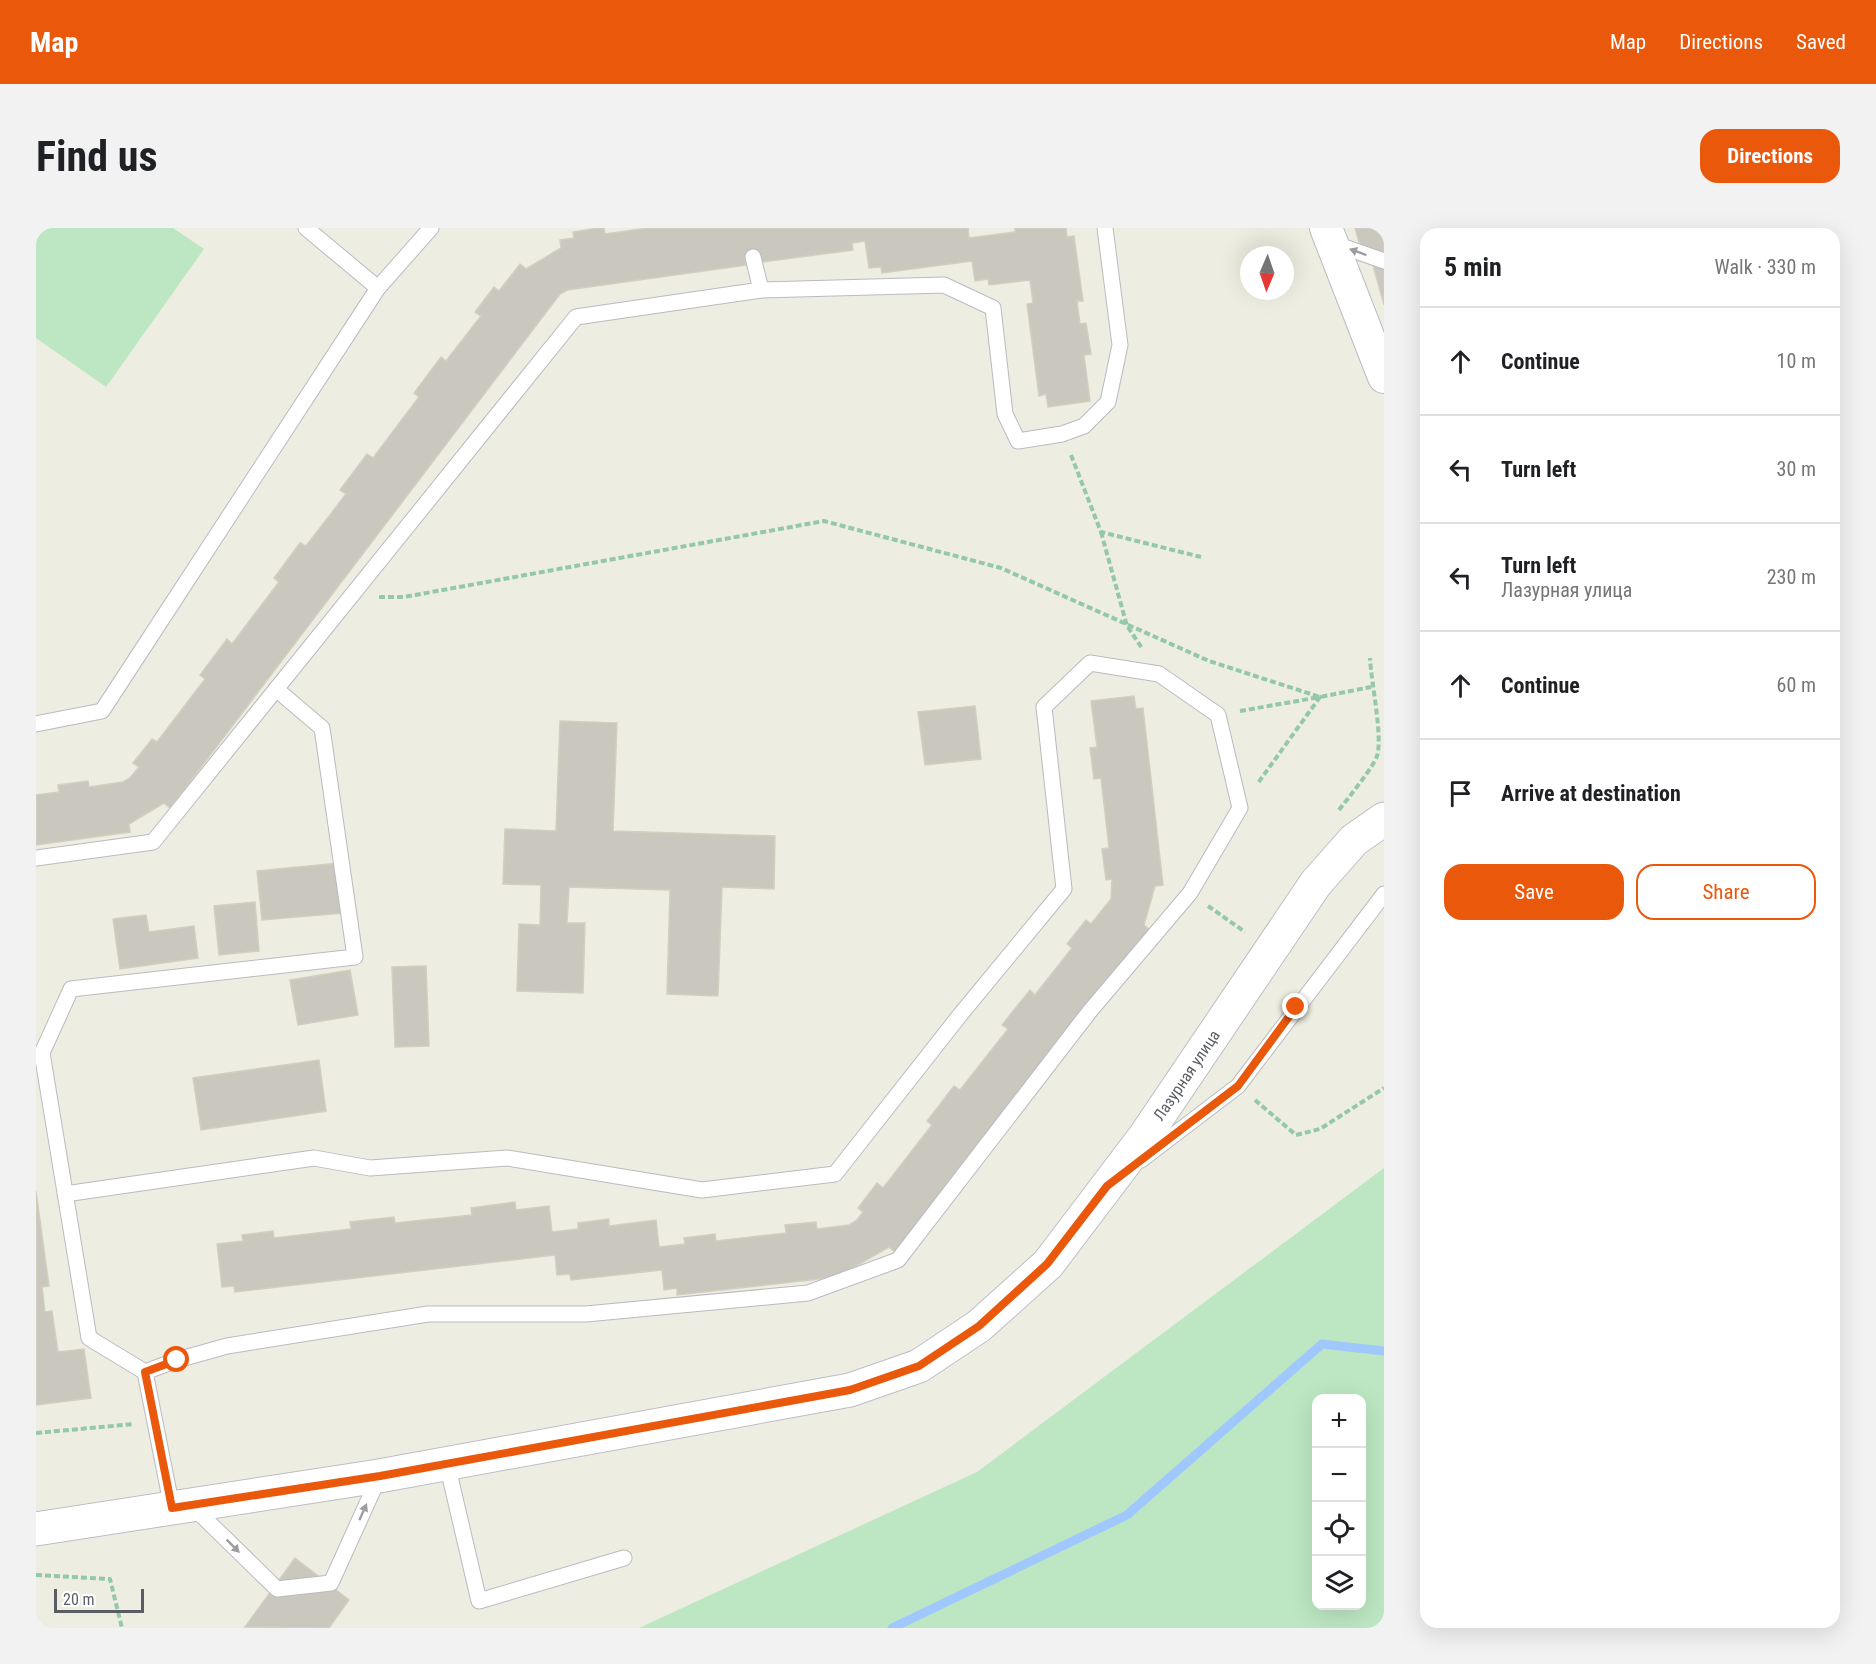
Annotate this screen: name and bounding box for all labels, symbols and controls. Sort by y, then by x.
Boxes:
text: Map [30,26,78,59]
text: Map [1610,30,1646,54]
text: Directions [1679,30,1763,54]
text: Saved [1796,30,1846,54]
button: Directions [1700,129,1840,183]
text: Find us [36,132,157,181]
north arrow [1240,246,1294,300]
one-way arrow [1349,246,1367,256]
text: 5 min [1444,252,1502,282]
text: Walk · 330 m [1715,255,1816,279]
icon: ahead [1444,345,1477,378]
text: Continue [1501,349,1580,374]
text: 10 m [1777,349,1816,373]
icon: left [1444,453,1477,486]
text: Turn left [1501,457,1576,482]
text: 30 m [1777,457,1816,481]
text: Turn left [1501,553,1576,578]
icon: left [1444,561,1477,594]
text: 230 m [1767,565,1816,589]
text: Лазурная улица [1501,578,1632,602]
icon: ahead [1444,669,1477,702]
text: Continue [1501,673,1580,698]
text: 60 m [1777,673,1816,697]
icon: arrive [1444,777,1477,810]
text: Arrive at destination [1501,781,1681,806]
button: Save [1444,864,1624,920]
button: Share [1636,864,1816,920]
route end [1282,993,1308,1019]
street label: Лазурная улица [1149,1026,1224,1124]
route start [163,1346,189,1372]
map controls [1312,1394,1366,1610]
button: + [1312,1394,1366,1448]
button: − [1312,1448,1366,1502]
button: locate [1312,1502,1366,1556]
one-way arrow [359,1503,368,1520]
one-way arrow [225,1539,239,1553]
button: layers [1312,1556,1366,1610]
scale bar [54,1586,144,1614]
text: 20 m [63,1590,95,1609]

